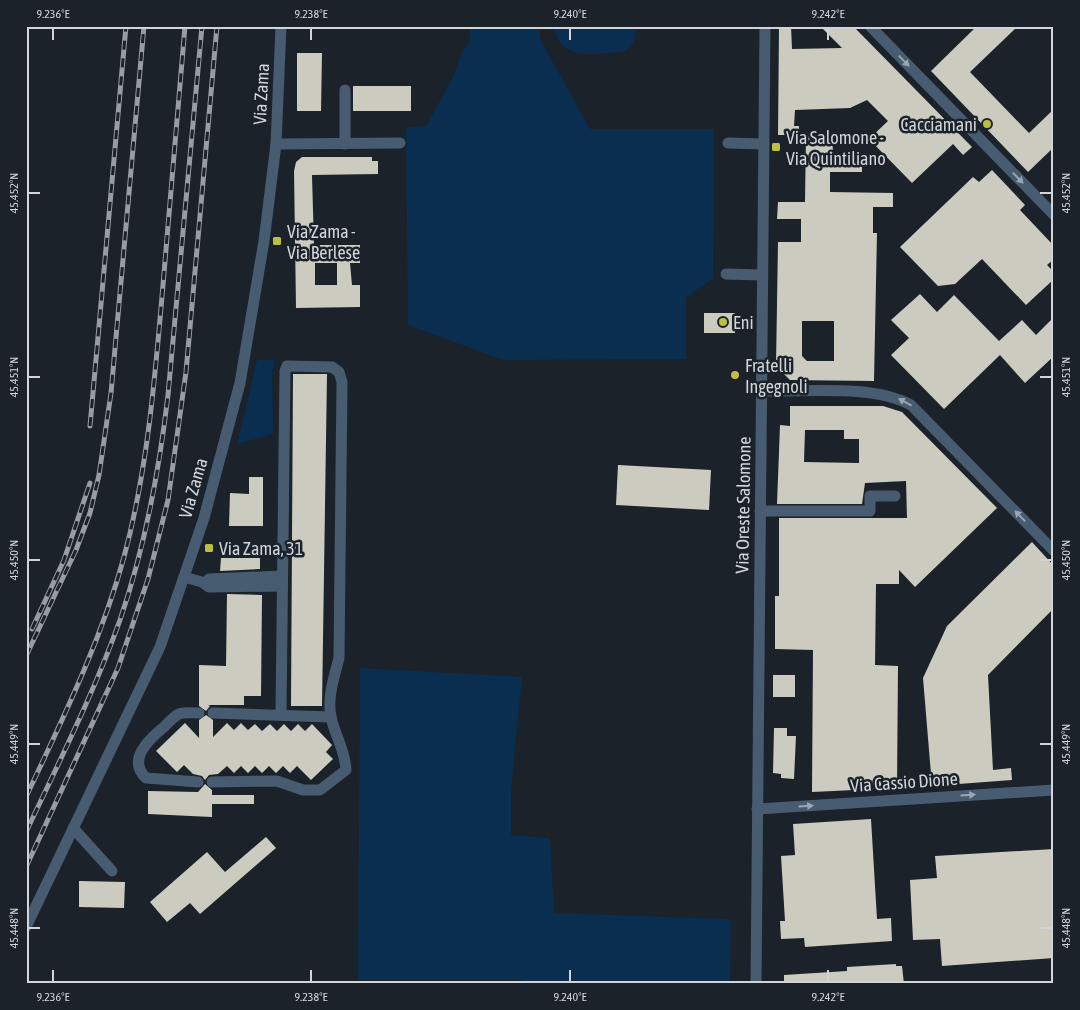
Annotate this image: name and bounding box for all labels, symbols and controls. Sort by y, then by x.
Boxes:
text: 9.236°E [36,7,70,21]
text: 9.238°E [294,7,328,21]
text: 9.240°E [553,7,587,21]
text: 9.242°E [811,7,845,21]
one-way arrow [898,55,910,67]
street label: Via Zama [249,63,273,125]
place label: Cacciamani [901,114,977,135]
marker: Cacciamani [981,118,993,130]
place label: Via Salomone - Via Quintiliano [786,127,886,169]
marker: Via Salomone - Via Quintiliano [770,141,782,153]
one-way arrow [1011,172,1023,184]
text: 45.452°N [7,173,21,213]
text: 45.452°N [1059,173,1073,213]
place label: Via Zama - Via Berlese [287,221,360,263]
marker: Via Zama - Via Berlese [271,235,283,247]
place label: Eni [733,312,754,333]
marker: Eni [717,316,729,328]
place label: Fratelli Ingegnoli [745,355,808,397]
text: 45.451°N [7,357,21,397]
text: 45.451°N [1059,357,1073,397]
marker: Fratelli Ingegnoli [729,369,741,381]
one-way arrow [897,398,912,406]
street label: Via Oreste Salomone [731,436,755,574]
street label: Via Zama [174,455,212,521]
one-way arrow [1014,510,1026,522]
place label: Via Zama, 31 [219,538,303,559]
text: 45.450°N [7,540,21,580]
text: 45.450°N [1059,540,1073,580]
marker: Via Zama, 31 [203,542,215,554]
text: 45.449°N [7,724,21,764]
text: 45.449°N [1059,724,1073,764]
street label: Via Cassio Dione [850,768,958,796]
one-way arrow [960,791,976,799]
one-way arrow [798,801,814,809]
text: 45.448°N [7,908,21,948]
text: 45.448°N [1059,908,1073,948]
text: 9.236°E [36,990,70,1004]
text: 9.238°E [294,990,328,1004]
text: 9.240°E [553,990,587,1004]
text: 9.242°E [811,990,845,1004]

